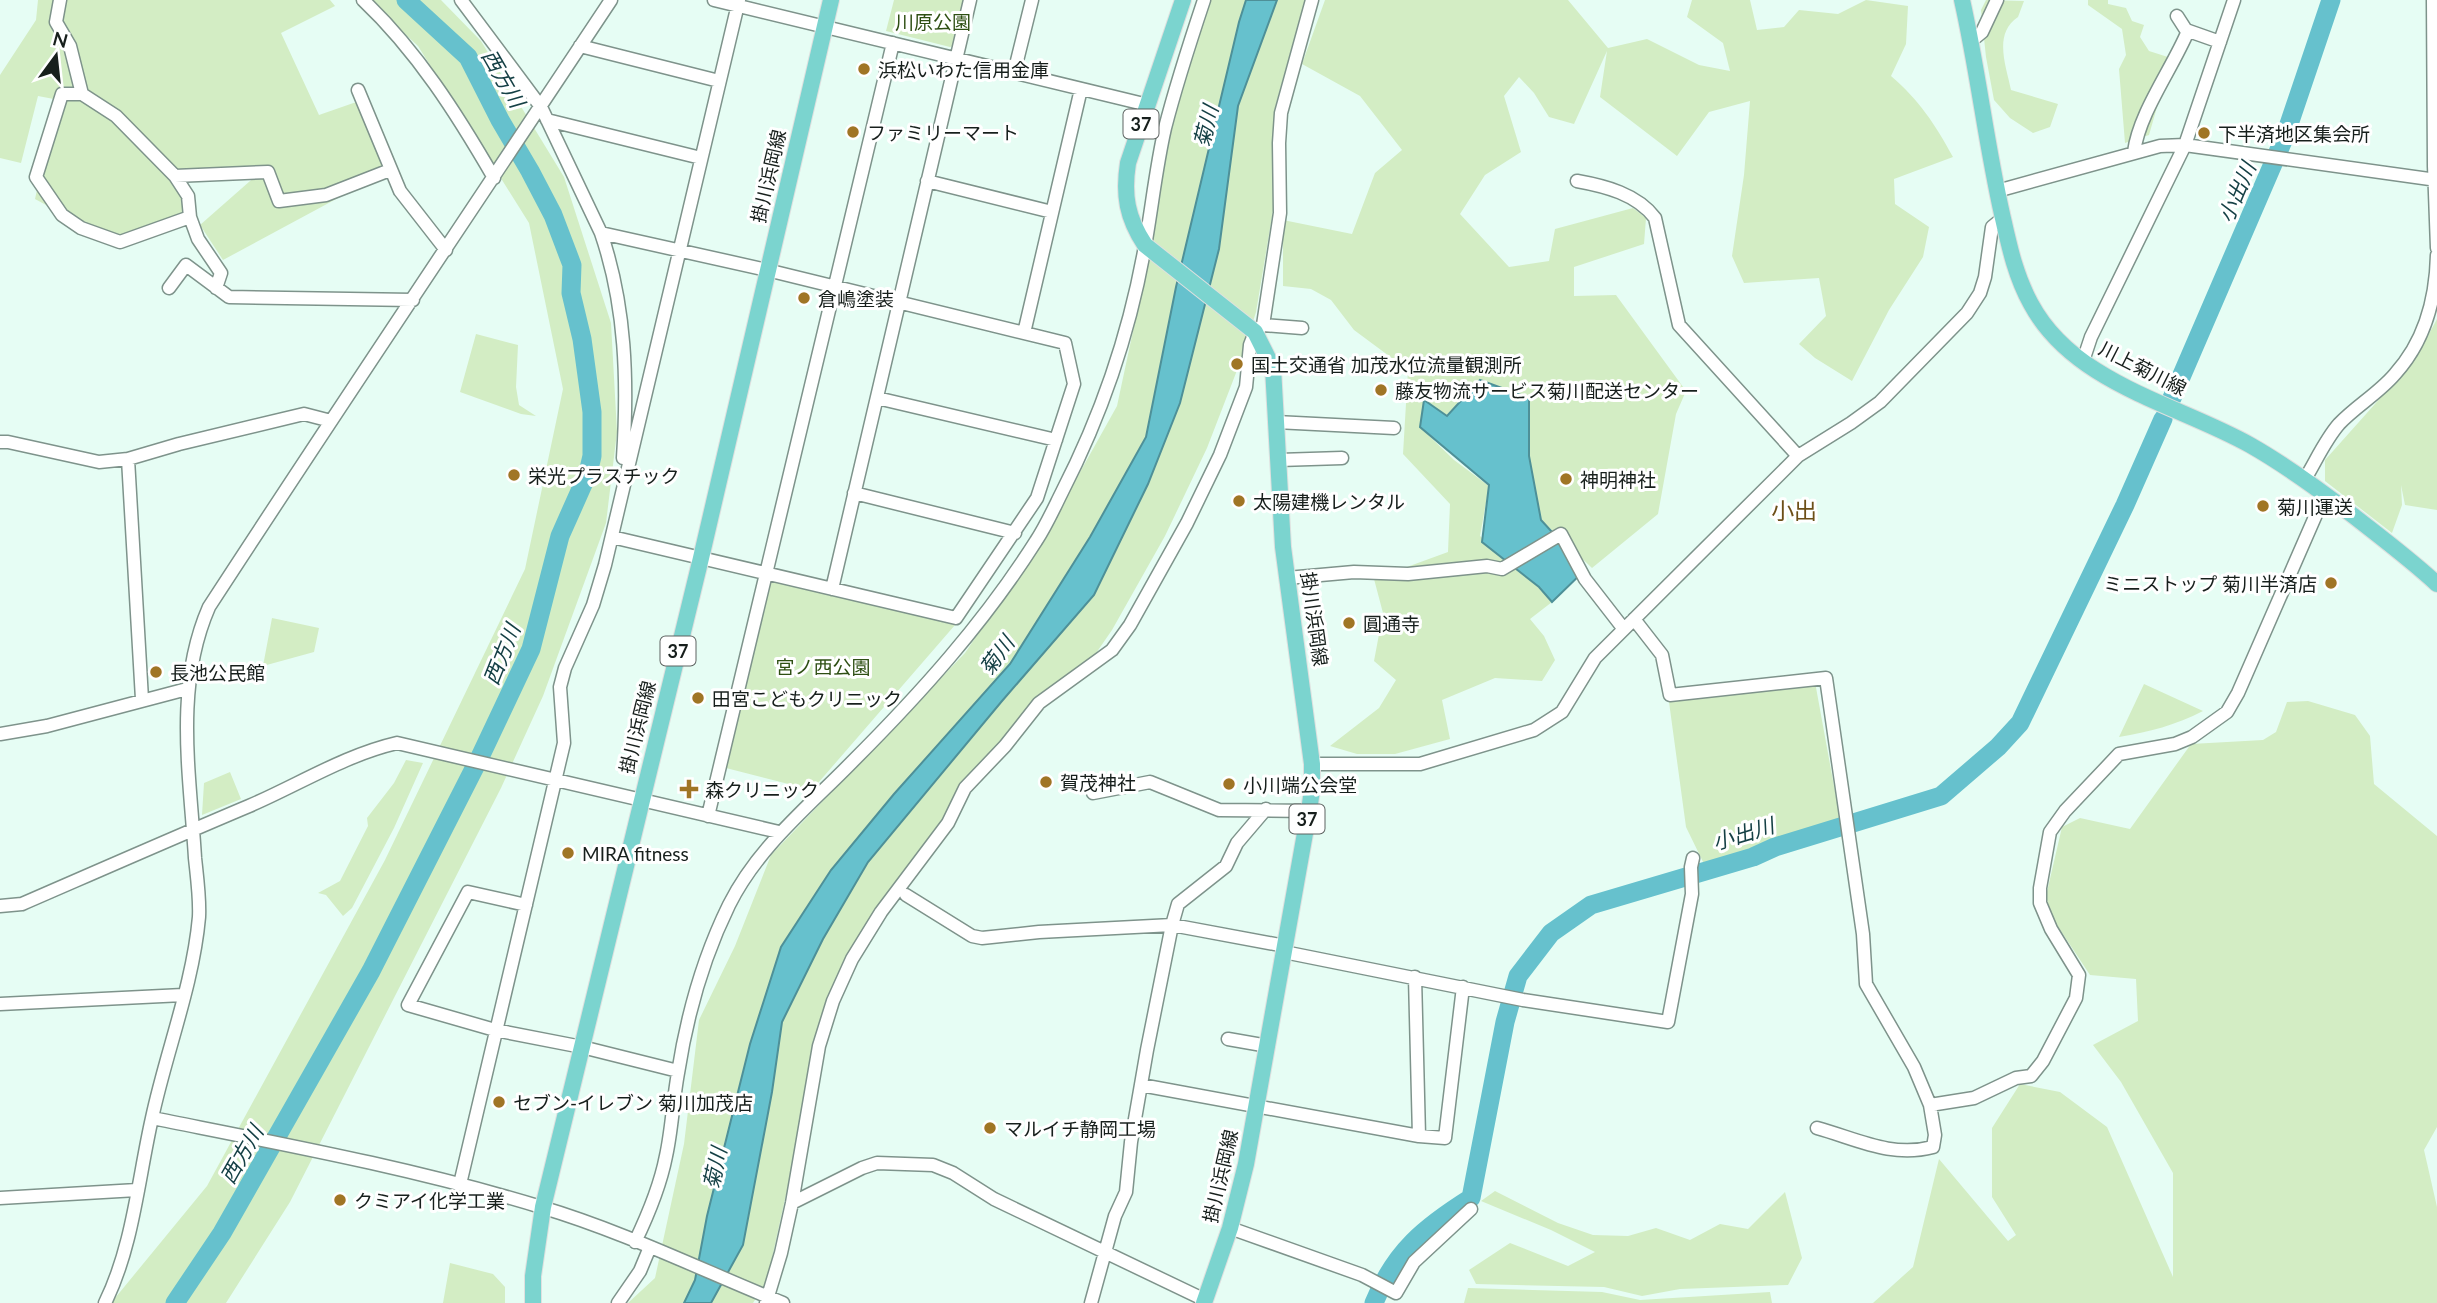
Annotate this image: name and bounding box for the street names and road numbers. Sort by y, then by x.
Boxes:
road number: 37 [1124,110,1158,139]
street label: 掛川浜岡線 [746,127,790,225]
street label: 川上菊川線 [2095,336,2191,400]
street label: 掛川浜岡線 [1297,570,1333,668]
road number: 37 [660,636,696,666]
street label: 掛川浜岡線 [614,678,660,776]
road number: 37 [1290,804,1324,834]
street label: 掛川浜岡線 [1198,1127,1242,1225]

